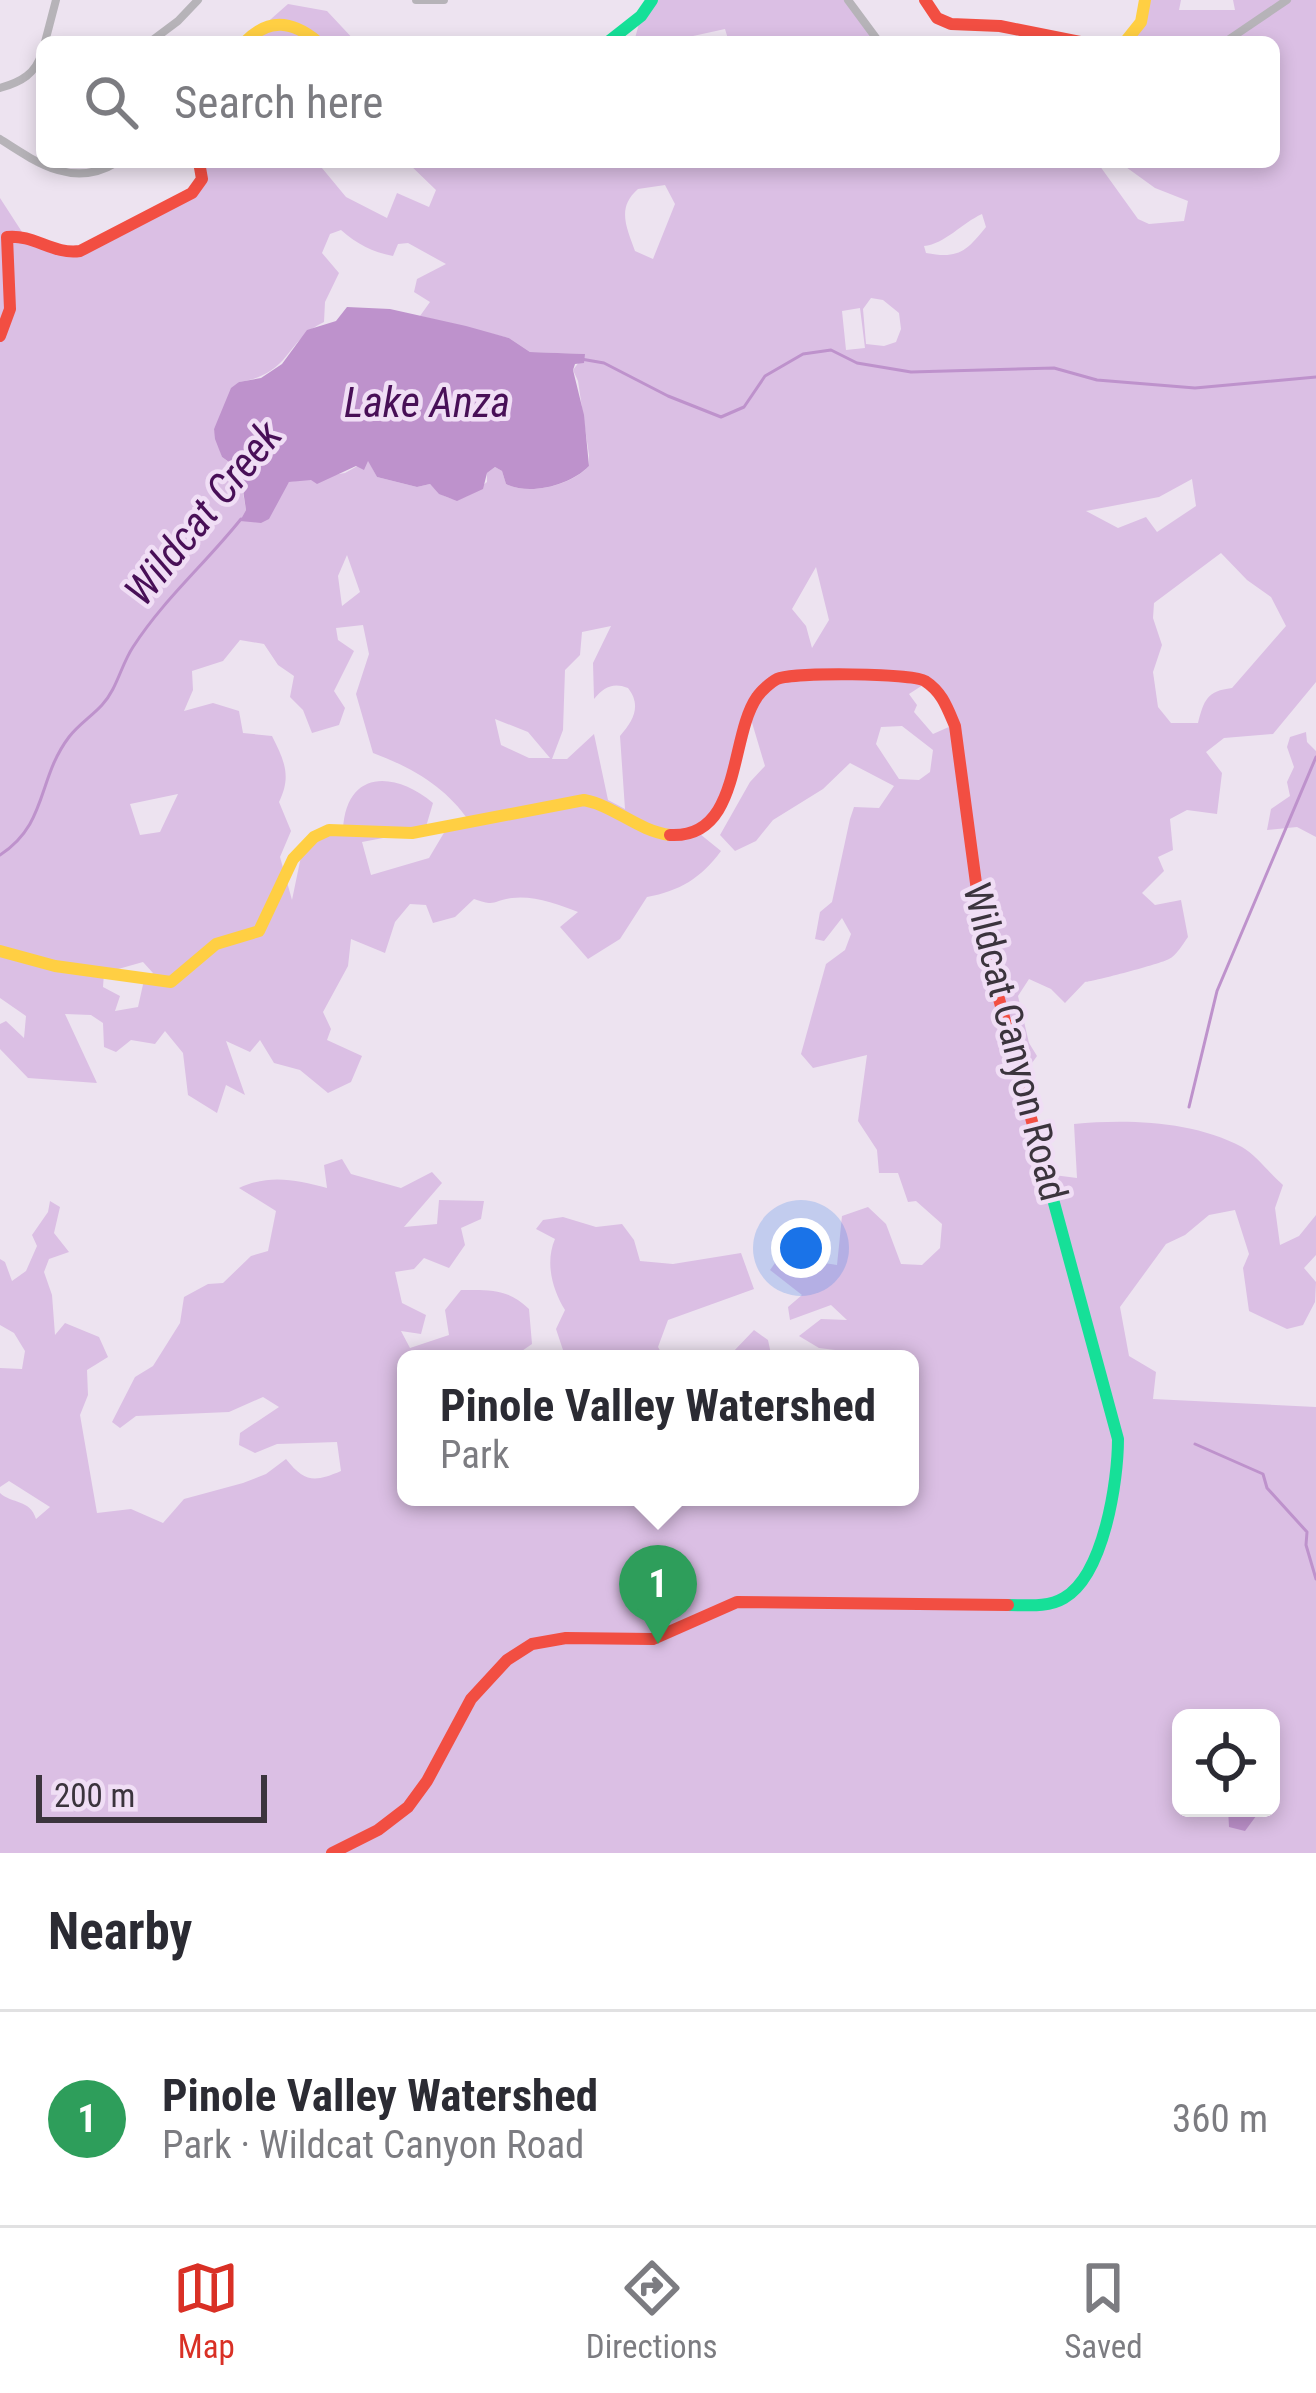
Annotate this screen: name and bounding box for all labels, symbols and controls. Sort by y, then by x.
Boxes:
search box [36,36,1280,168]
icon: search [78,69,144,135]
text: Search here [174,76,383,129]
water label: Lake Anza [344,378,510,427]
water label: Wildcat Creek [114,411,292,615]
street label: Wildcat Canyon Road [953,879,1077,1205]
your location [771,1218,831,1278]
popup [397,1350,919,1506]
text: Pinole Valley Watershed [440,1379,876,1432]
text: Park [440,1432,510,1478]
pin: 1 [619,1545,697,1644]
map controls [1172,1709,1280,1817]
button: locate [1172,1709,1280,1817]
scale bar [36,1769,267,1822]
text: 200 m [54,1776,135,1815]
text: Nearby [48,1902,192,1961]
text: Pinole Valley Watershed [162,2069,598,2122]
text: 1 [77,2096,97,2142]
text: 360 m [1172,2096,1268,2142]
text: Park · Wildcat Canyon Road [162,2122,584,2168]
tab: Map [173,2255,239,2366]
tab: Directions [586,2255,718,2366]
tab: Saved [1064,2255,1143,2366]

